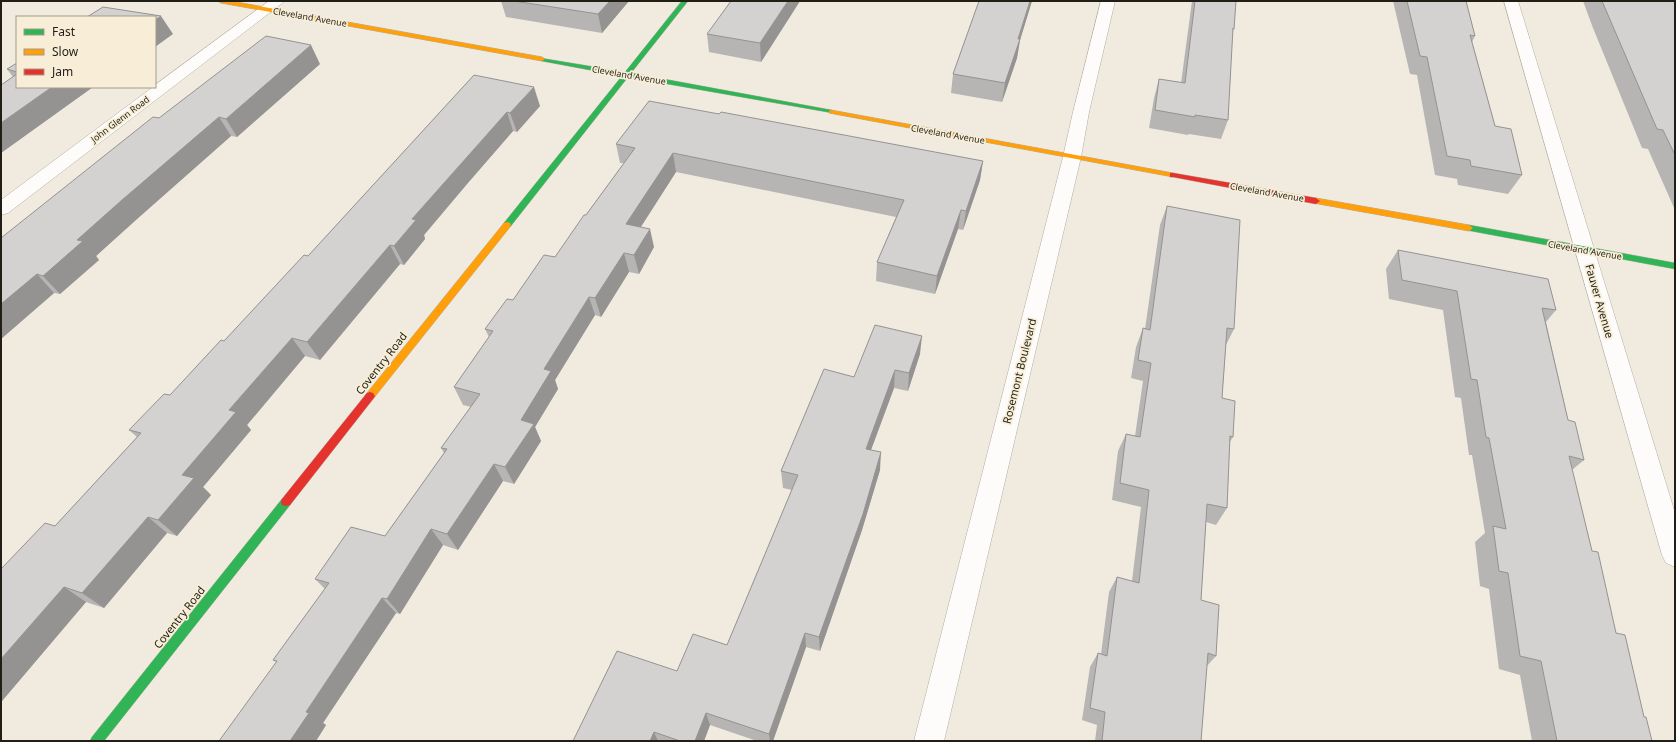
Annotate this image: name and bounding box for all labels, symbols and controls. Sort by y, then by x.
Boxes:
street label: Cleveland Avenue [272,4,348,30]
legend [16,16,156,88]
text: Fast [52,23,76,40]
text: Slow [52,43,79,60]
street label: Cleveland Avenue [591,62,667,88]
text: Jam [51,63,73,80]
street label: John Glenn Road [87,93,152,146]
street label: Cleveland Avenue [910,121,986,147]
street label: Cleveland Avenue [1229,179,1305,205]
street label: Cleveland Avenue [1547,237,1623,263]
street label: Fauver Avenue [1582,262,1618,340]
street label: Rosemont Boulevard [999,317,1039,425]
street label: Coventry Road [352,329,410,397]
street label: Coventry Road [150,583,208,651]

